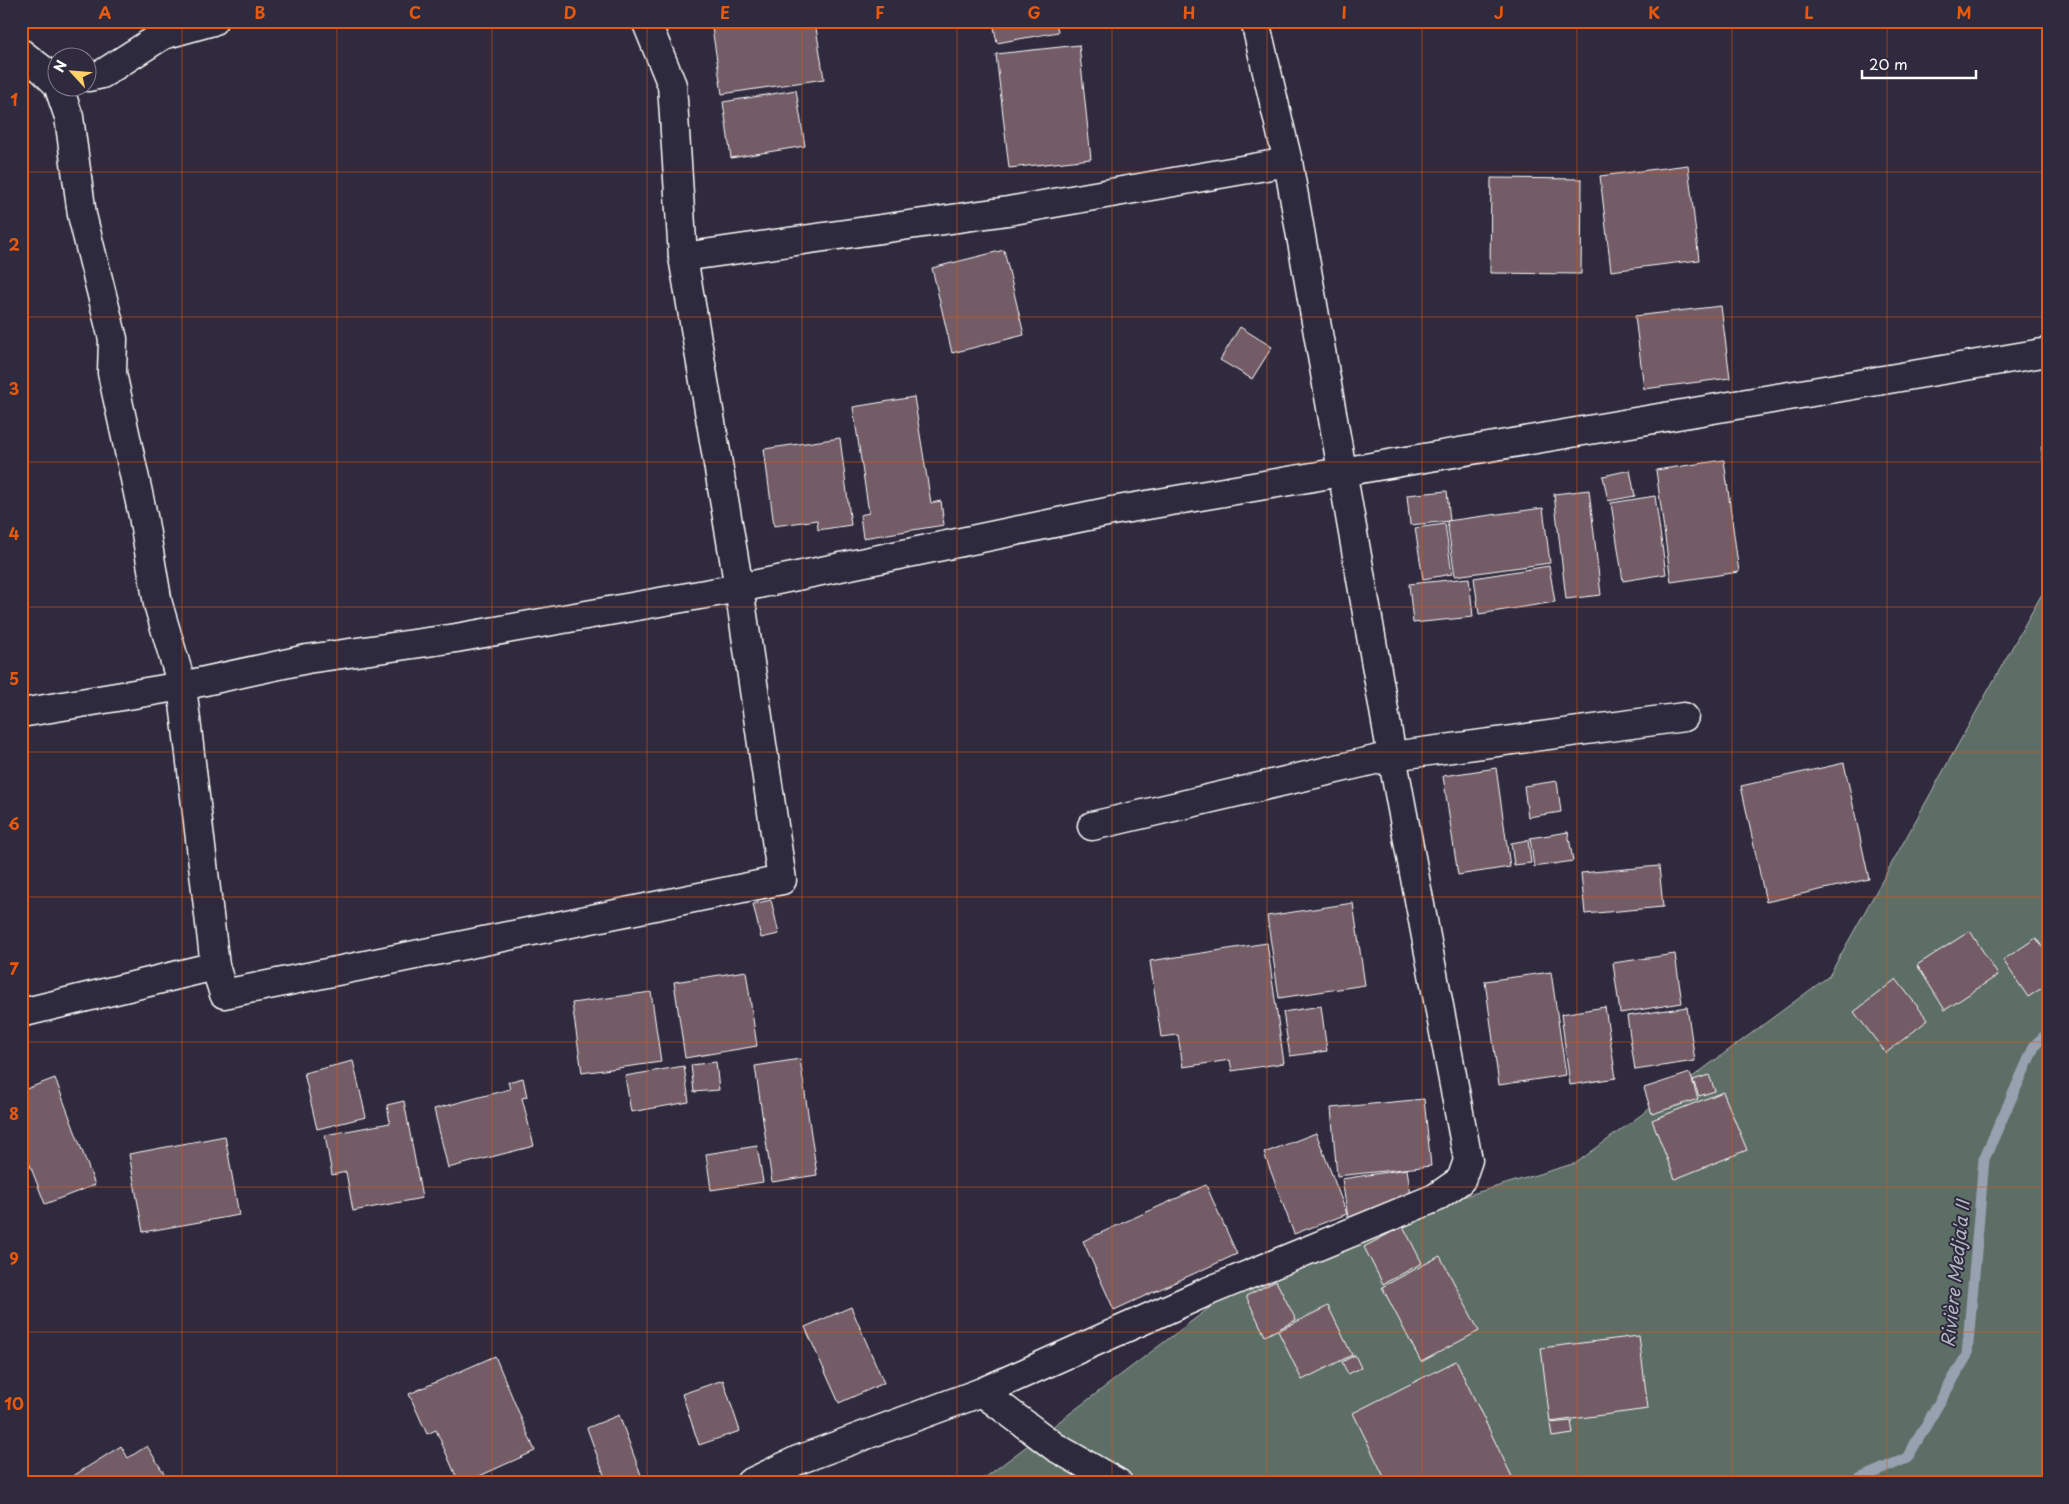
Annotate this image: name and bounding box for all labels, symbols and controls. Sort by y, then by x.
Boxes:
text: A [99,0,112,24]
text: B [255,0,266,24]
text: C [409,0,421,24]
text: D [564,0,576,24]
text: E [720,0,730,24]
text: F [875,0,885,24]
text: G [1027,0,1041,24]
text: H [1183,0,1195,24]
text: I [1341,0,1347,24]
text: J [1494,0,1504,24]
text: K [1648,0,1660,24]
text: L [1804,0,1814,24]
text: M [1956,0,1972,24]
north arrow [48,48,98,98]
scale bar [1862,48,1975,80]
text: 20 m [1869,52,1908,75]
text: N [48,56,72,76]
text: 1 [10,87,18,111]
text: 2 [8,232,20,256]
text: 3 [9,376,19,400]
text: 4 [9,521,20,545]
text: 5 [9,666,19,690]
text: 6 [8,811,20,835]
text: 7 [9,956,19,980]
text: 8 [9,1101,19,1125]
water label: Rivière Medja'a II [1933,1197,1976,1349]
text: 9 [9,1246,19,1270]
text: 10 [4,1391,24,1415]

